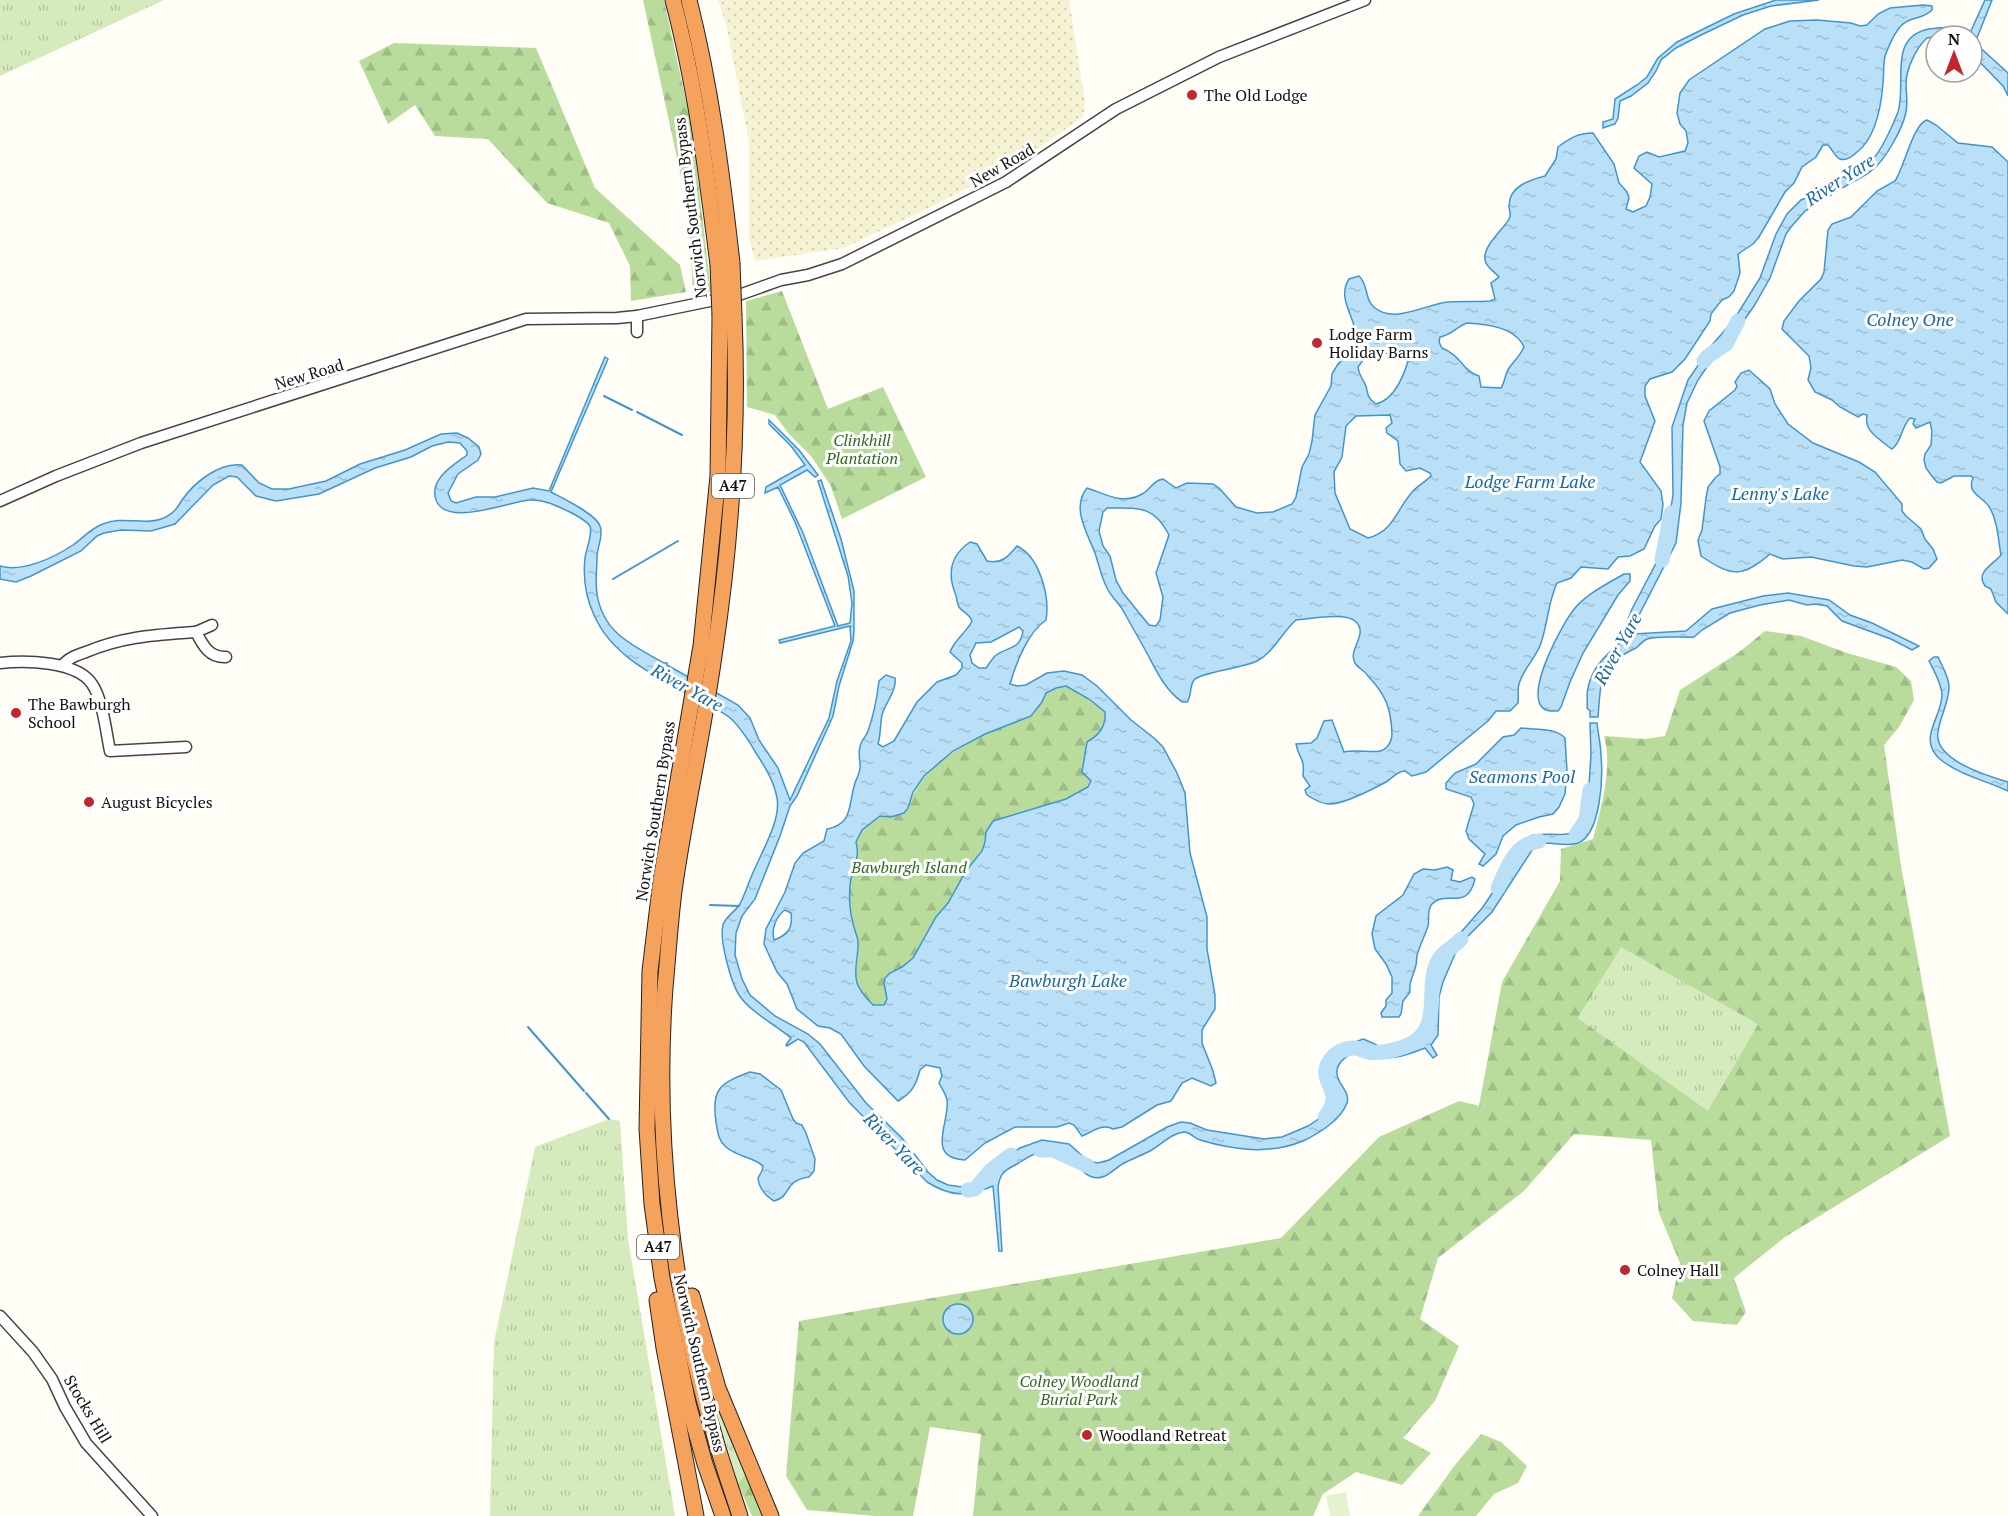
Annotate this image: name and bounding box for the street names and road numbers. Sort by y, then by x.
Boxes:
street label: Norwich Southern Bypass [668,116,712,300]
street label: New Road [966,138,1038,192]
street label: New Road [272,353,346,395]
road number: A47 [712,474,754,498]
street label: Norwich Southern Bypass [630,719,680,903]
road number: A47 [637,1235,679,1259]
street label: Norwich Southern Bypass [669,1272,731,1454]
street label: Stocks Hill [59,1371,117,1447]

